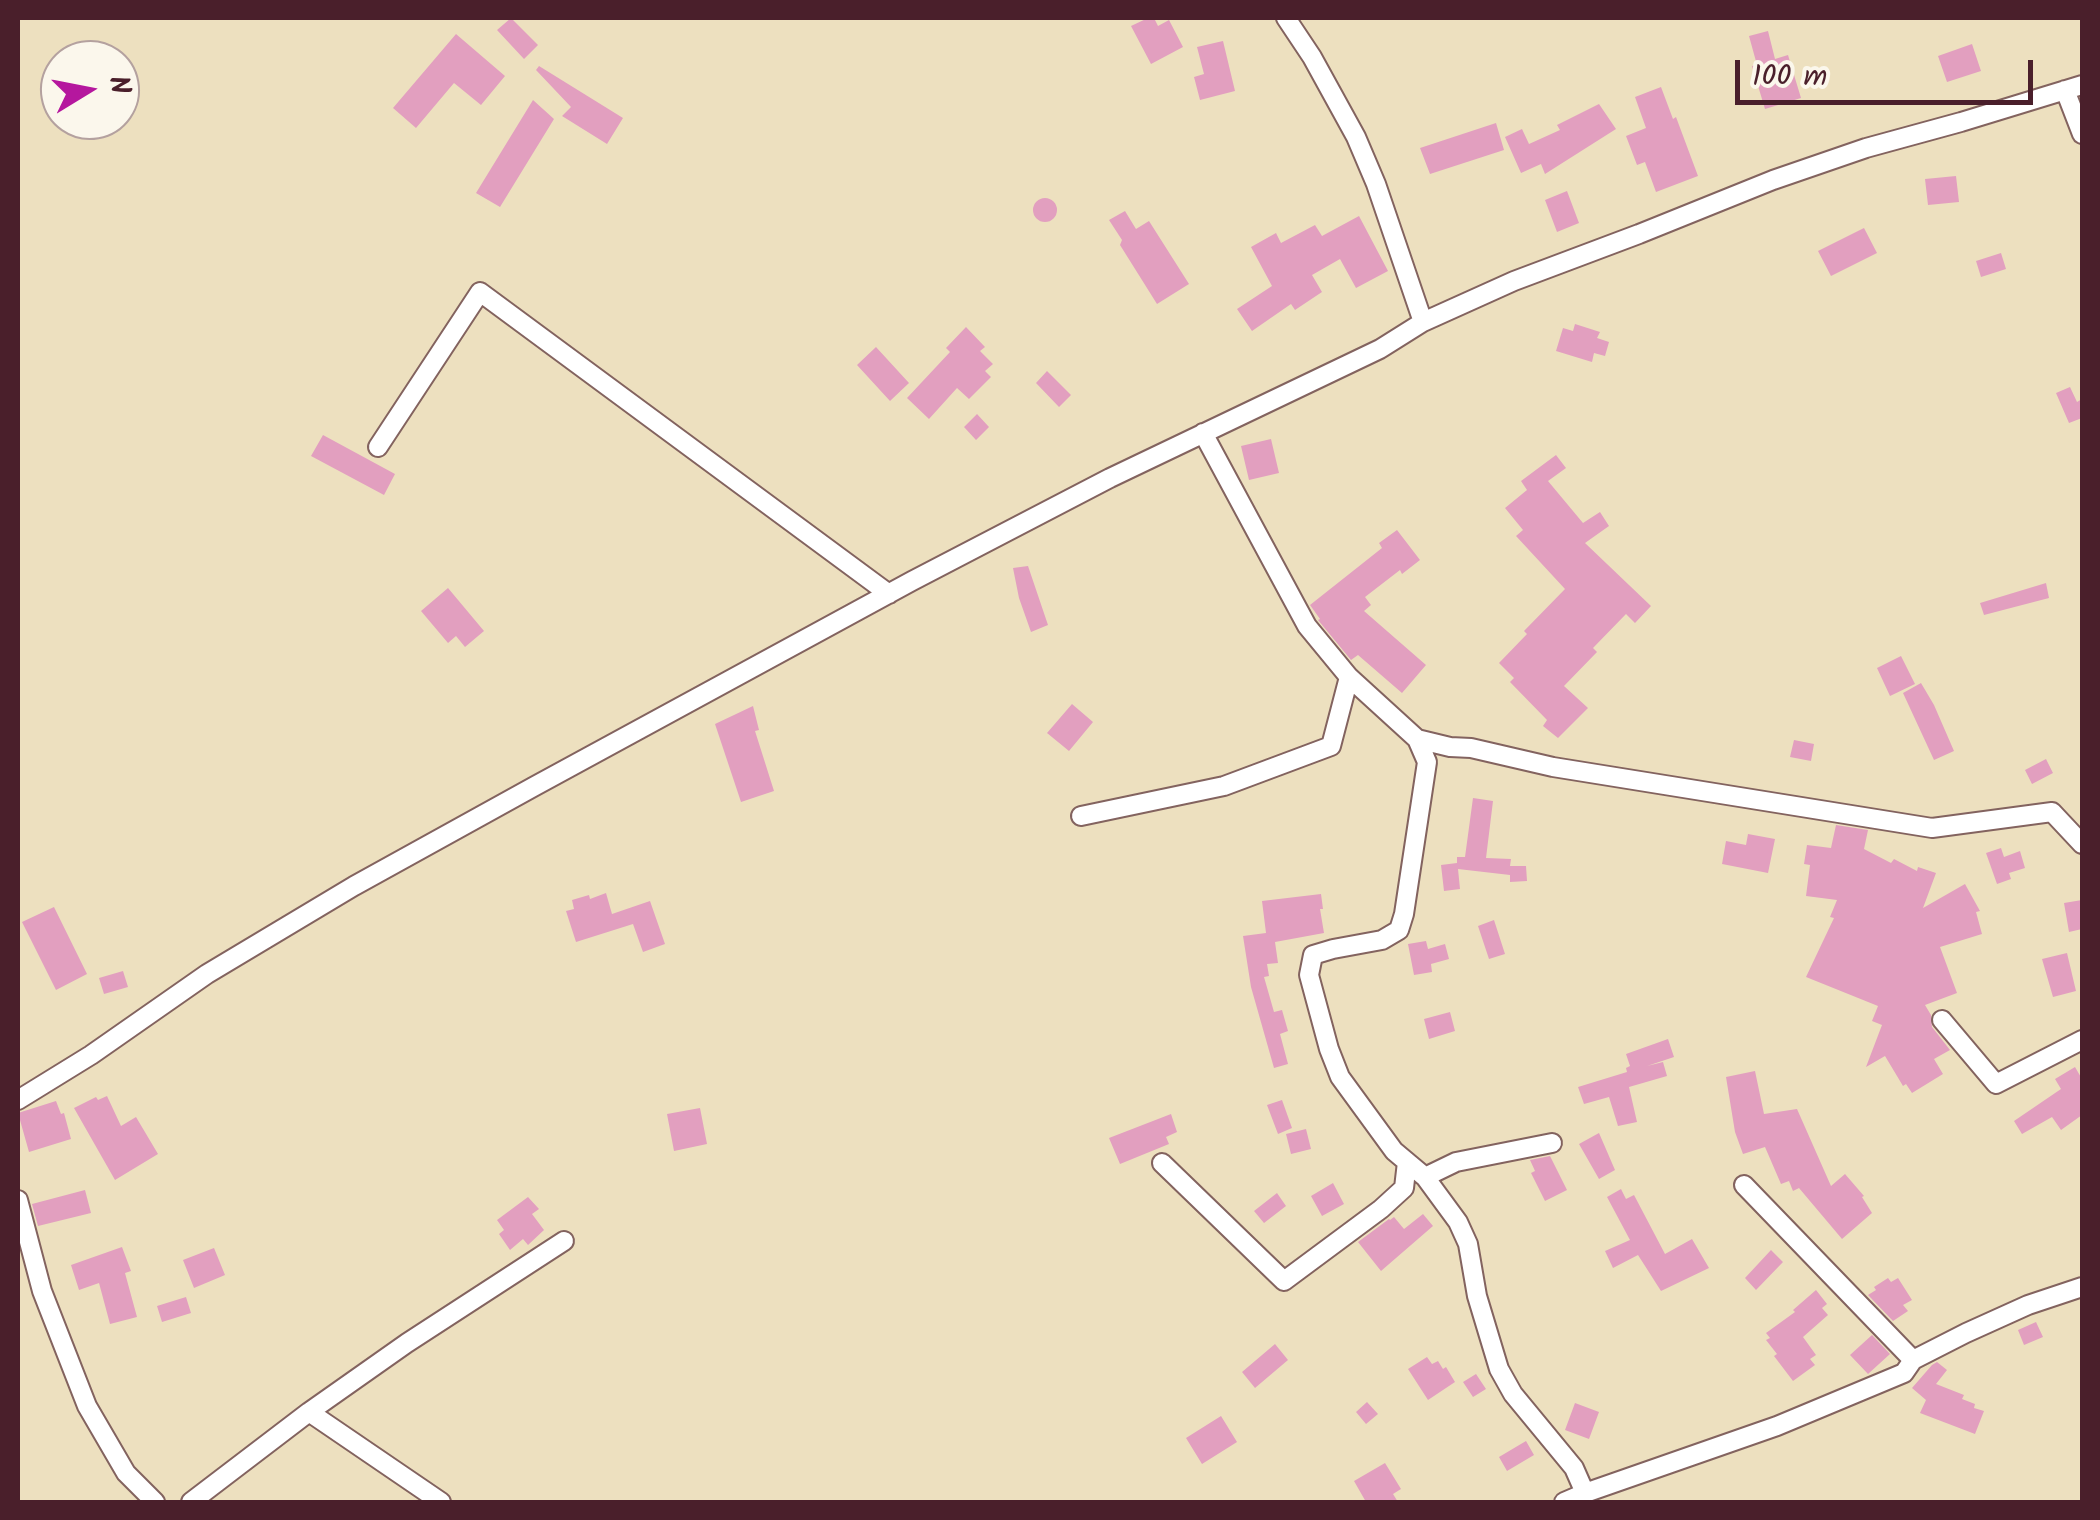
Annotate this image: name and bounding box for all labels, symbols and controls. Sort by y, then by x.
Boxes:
north arrow [40,40,140,140]
scale bar [1740,40,2038,102]
text: 100 m [1752,53,1827,101]
text: N [94,72,142,98]

